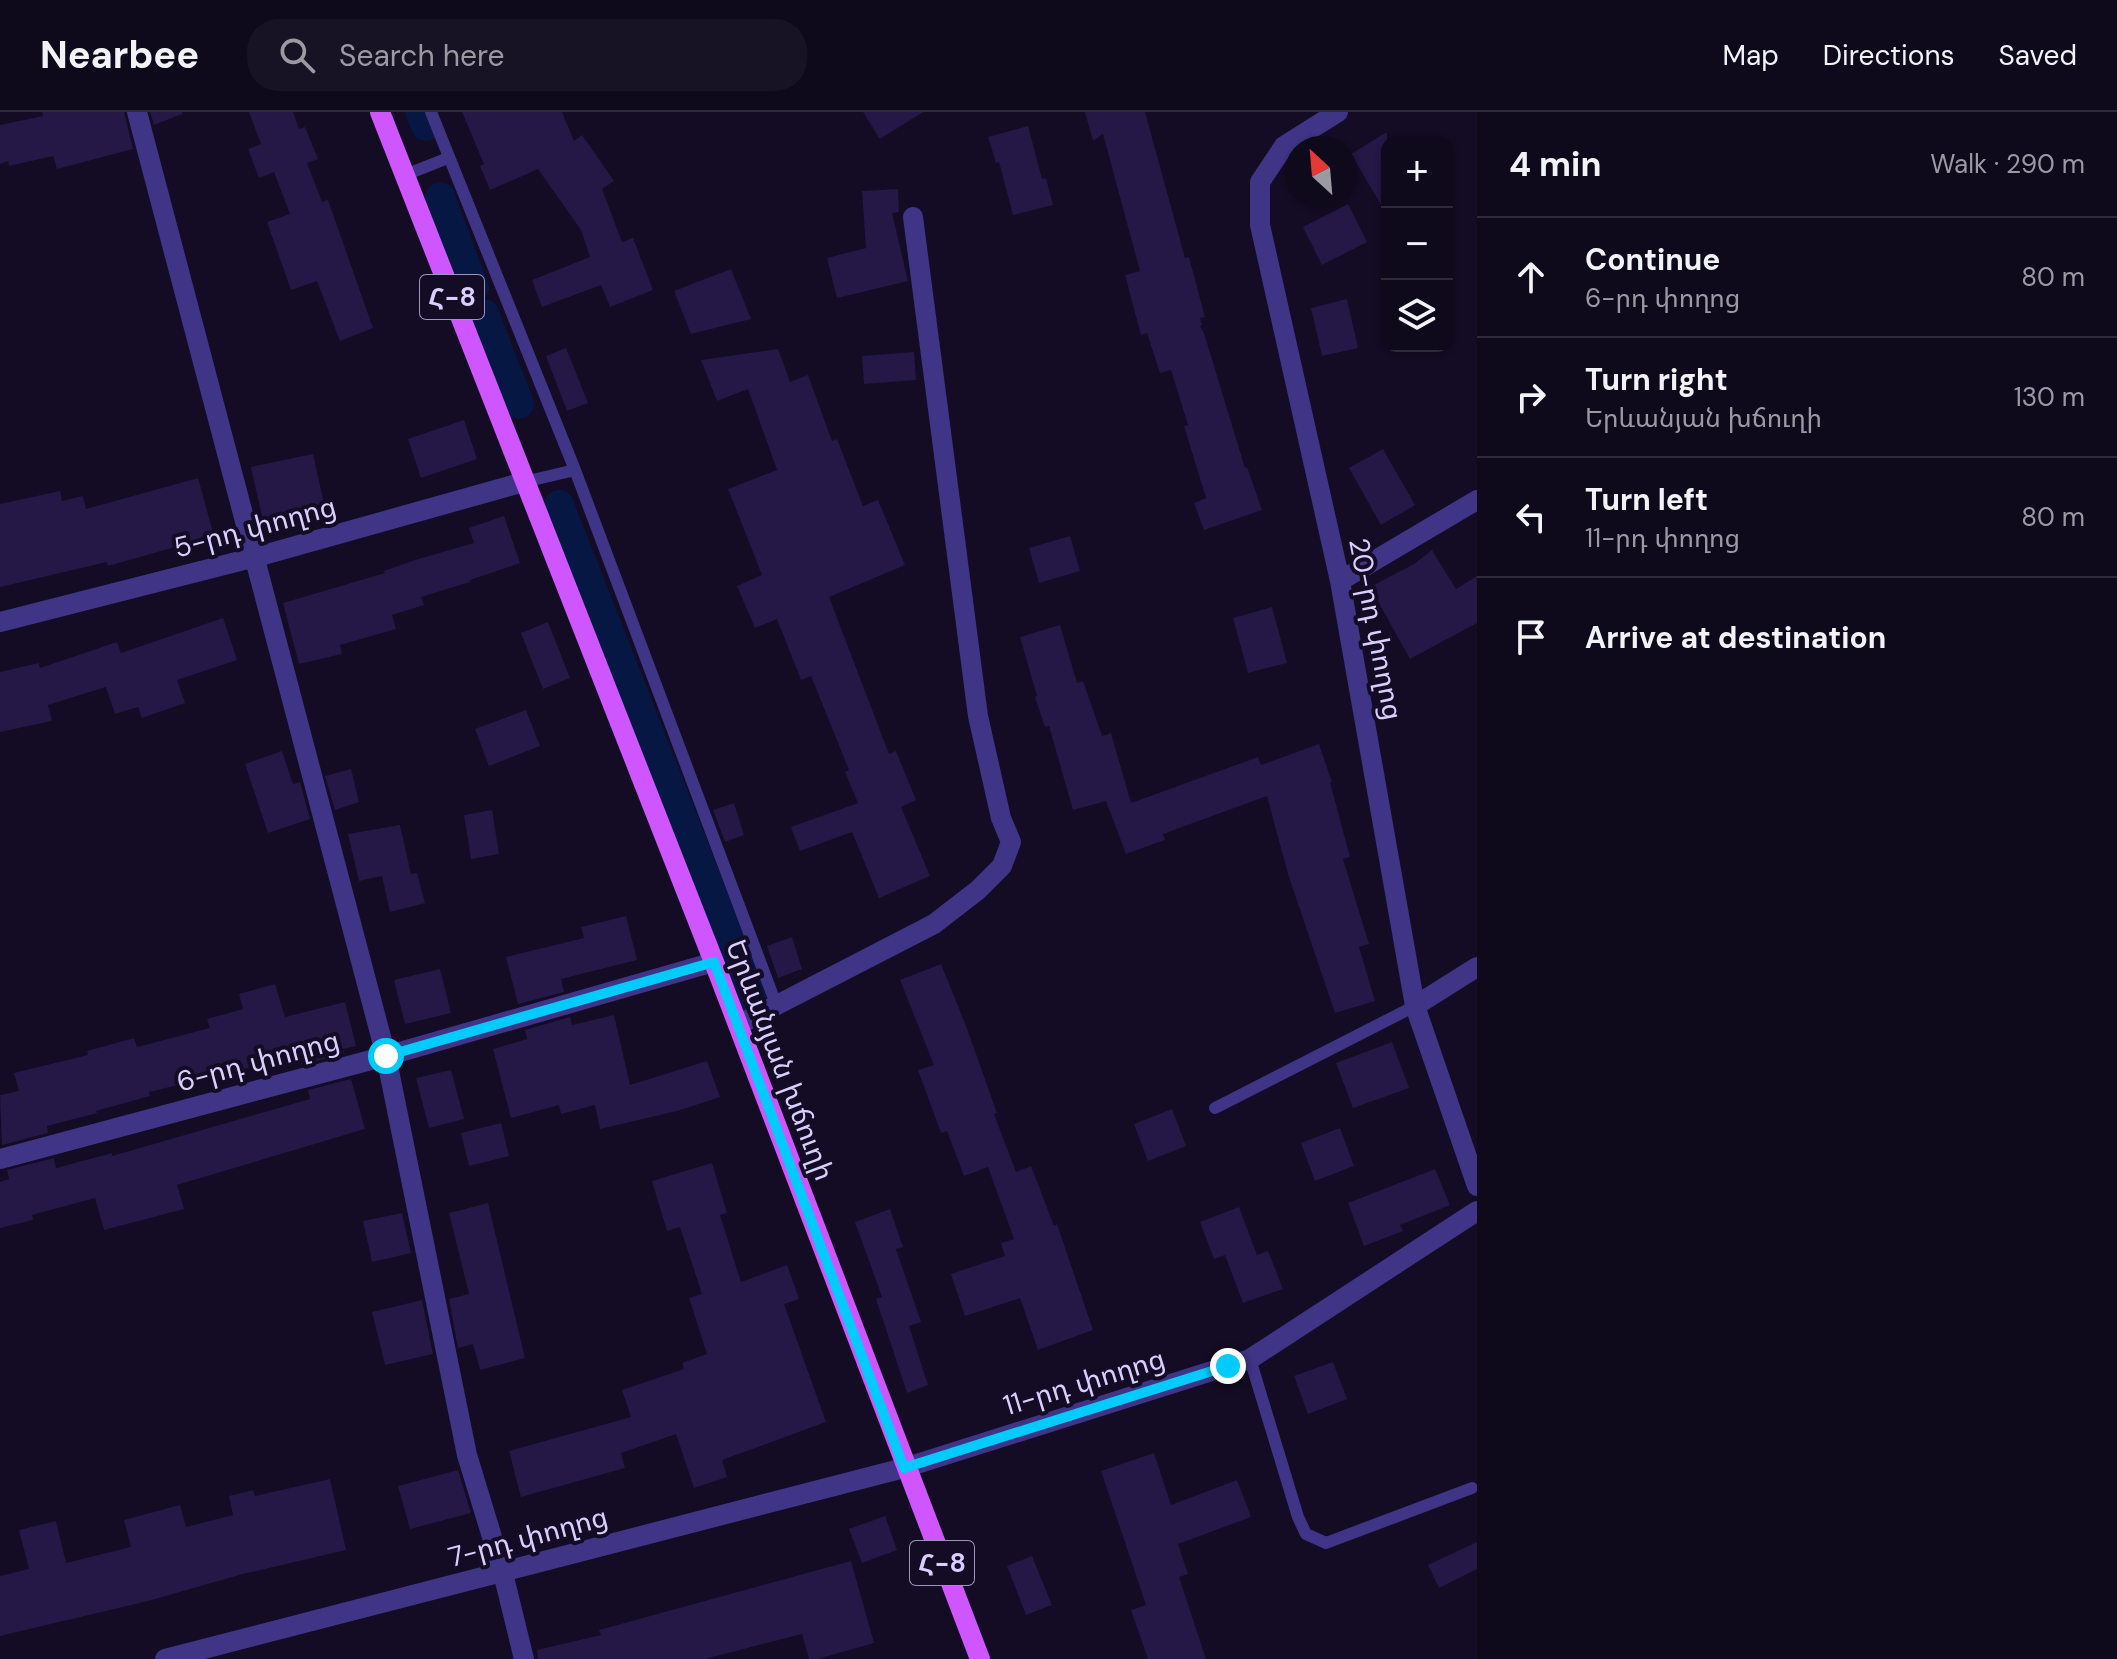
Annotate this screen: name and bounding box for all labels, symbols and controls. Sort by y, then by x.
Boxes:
search box [247,19,807,91]
text: Nearbee [40,30,199,80]
icon: search [275,33,319,77]
text: Search here [339,36,505,75]
text: Map [1722,37,1779,74]
text: Directions [1823,37,1955,74]
text: Saved [1999,37,2077,74]
north arrow [1285,136,1357,208]
map controls [1381,136,1453,352]
button: + [1381,136,1453,208]
text: 4 min [1509,142,1601,187]
text: Walk · 290 m [1930,147,2085,181]
button: − [1381,208,1453,280]
text: Continue [1585,240,1720,279]
icon: ahead [1509,255,1553,299]
text: 80 m [2021,260,2085,294]
road number: Հ-8 [420,275,484,319]
button: layers [1381,280,1453,352]
text: 6-րդ փողոց [1585,281,1740,315]
text: Turn right [1585,360,1728,399]
icon: right [1509,375,1553,419]
text: 130 m [2014,380,2085,414]
text: Երևանյան խճուղի [1585,401,1822,435]
text: Turn left [1585,480,1708,519]
street label: 5-րդ փողոց [170,488,340,566]
icon: left [1509,495,1553,539]
text: 80 m [2021,500,2085,534]
text: 11-րդ փողոց [1585,521,1740,555]
street label: 20-րդ փողոց [1340,535,1412,723]
icon: arrive [1509,615,1553,659]
text: Arrive at destination [1585,618,1886,657]
street label: Երևանյան խճուղի [717,934,843,1186]
street label: 6-րդ փողոց [172,1021,344,1101]
route start [368,1038,404,1074]
street label: 11-րդ փողոց [999,1340,1169,1424]
route end [1210,1348,1246,1384]
street label: 7-րդ փողոց [444,1498,612,1576]
road number: Հ-8 [910,1541,974,1585]

